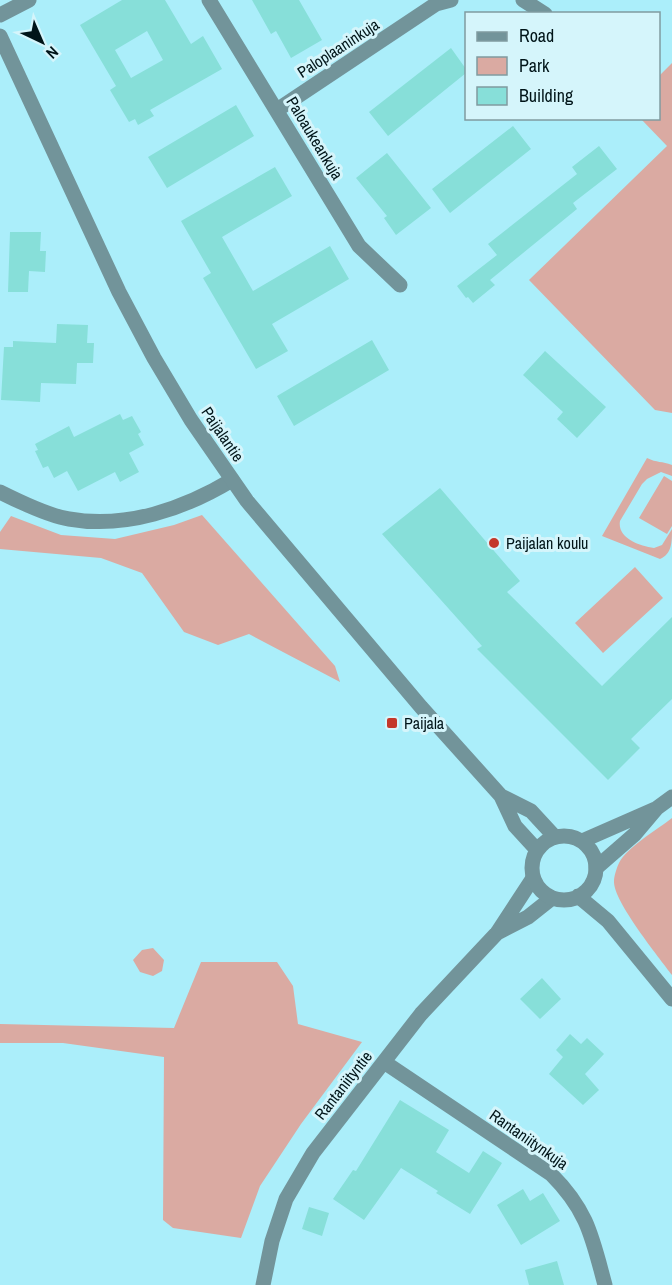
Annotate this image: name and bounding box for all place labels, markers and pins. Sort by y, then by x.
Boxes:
place label: Paijalan koulu [506,532,588,554]
marker: Paijalan koulu [487,536,501,550]
place label: Paijala [404,712,445,734]
marker: Paijala [385,716,399,730]

